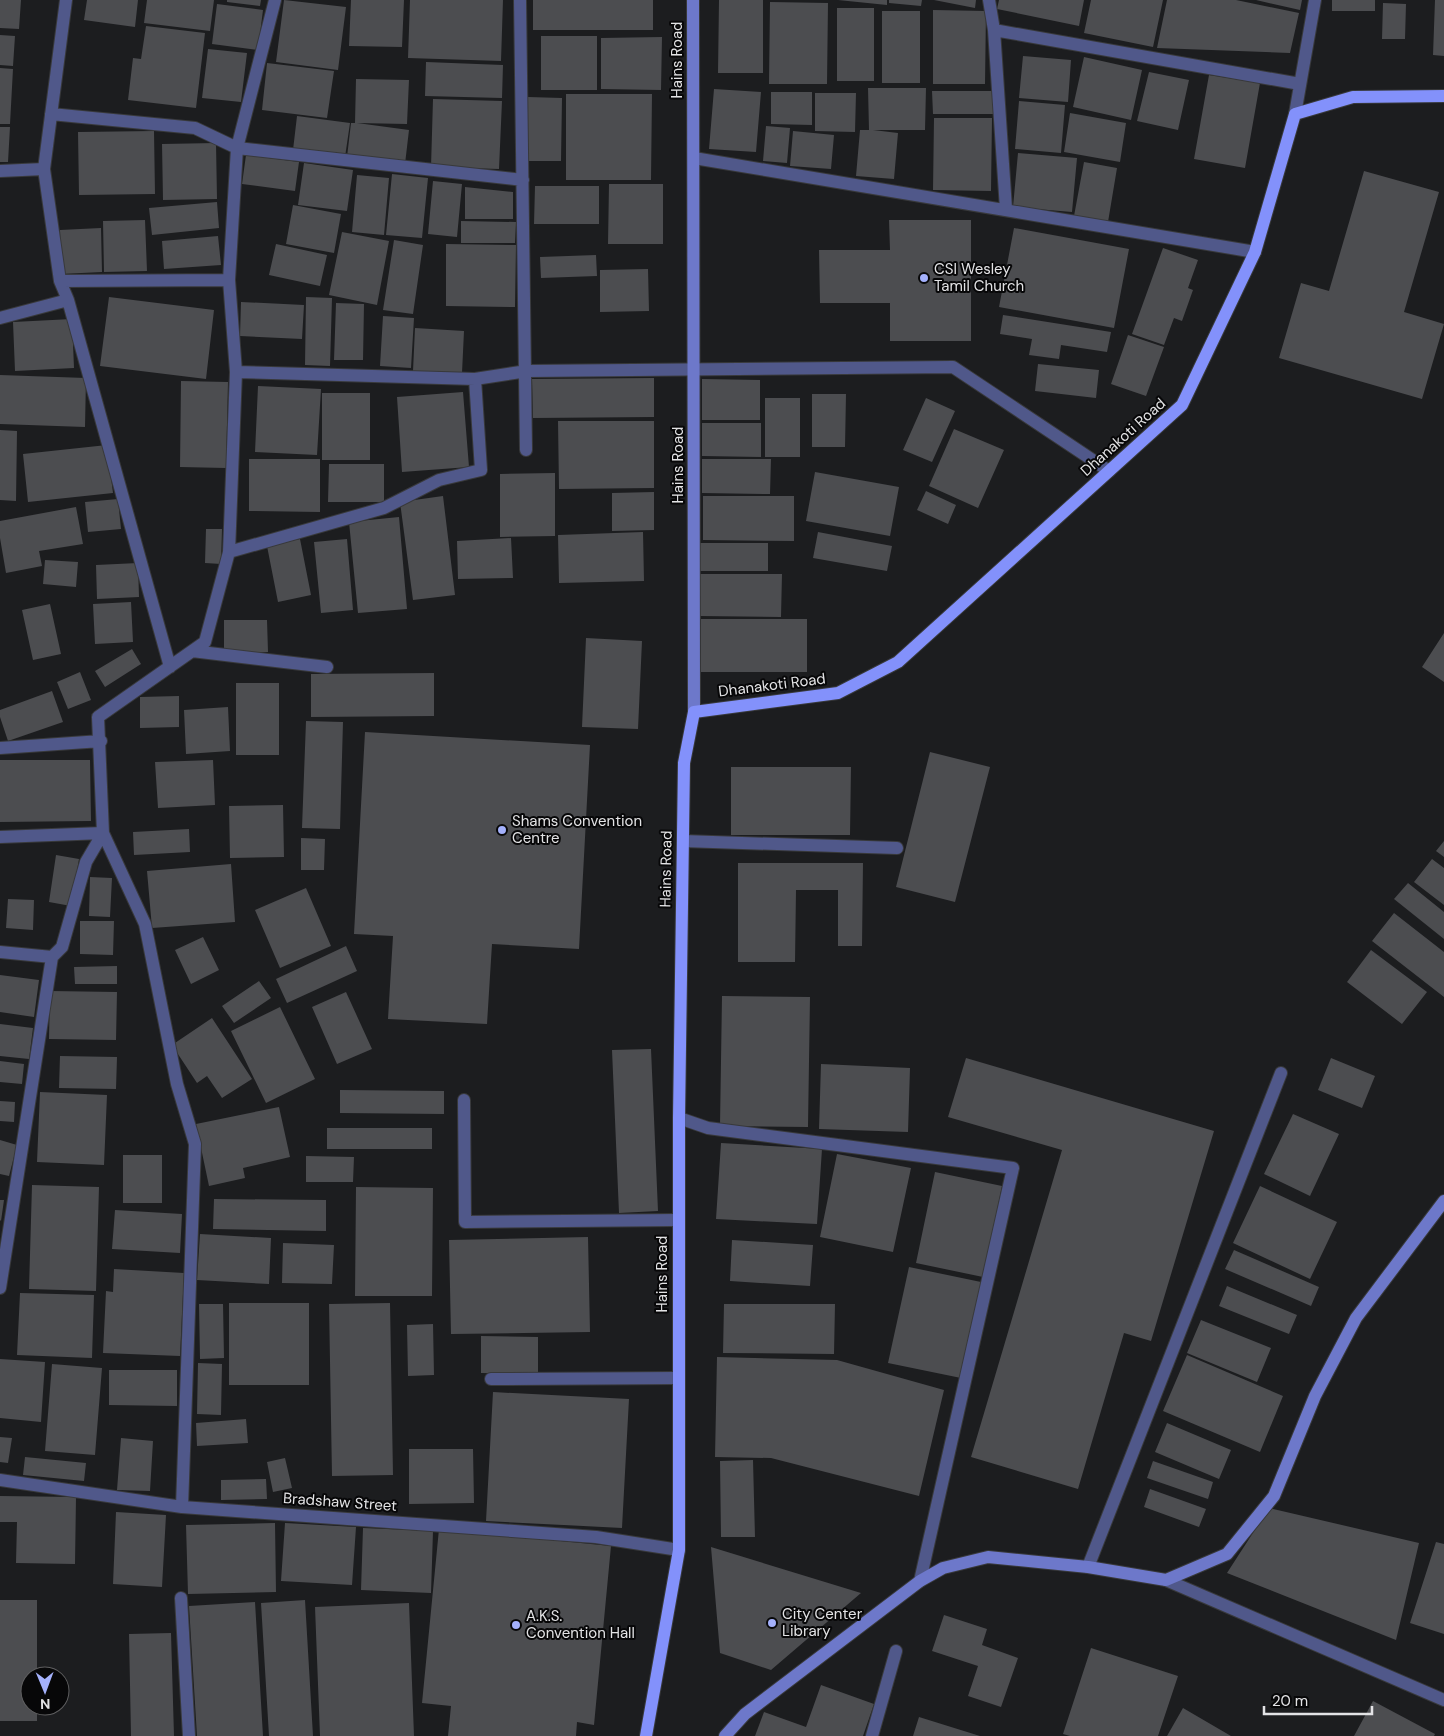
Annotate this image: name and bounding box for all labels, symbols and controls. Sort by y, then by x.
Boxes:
street label: Hains Road [667,21,687,99]
place label: CSI Wesley Tamil Church [934,259,1024,296]
marker: CSI Wesley Tamil Church [918,272,930,284]
street label: Dhanakoti Road [1076,393,1170,481]
street label: Hains Road [668,426,688,504]
street label: Dhanakoti Road [717,669,827,701]
place label: Shams Convention Centre [512,811,642,848]
marker: Shams Convention Centre [496,824,508,836]
street label: Hains Road [655,830,677,908]
street label: Hains Road [652,1235,672,1313]
street label: Bradshaw Street [282,1488,398,1516]
place label: City Center Library [782,1604,863,1641]
place label: A.K.S. Convention Hall [526,1606,635,1643]
marker: City Center Library [766,1617,778,1629]
marker: A.K.S. Convention Hall [510,1619,522,1631]
north arrow [20,1666,70,1716]
scale bar [1264,1684,1372,1716]
text: 20 m [1272,1691,1308,1711]
text: N [40,1695,50,1713]

